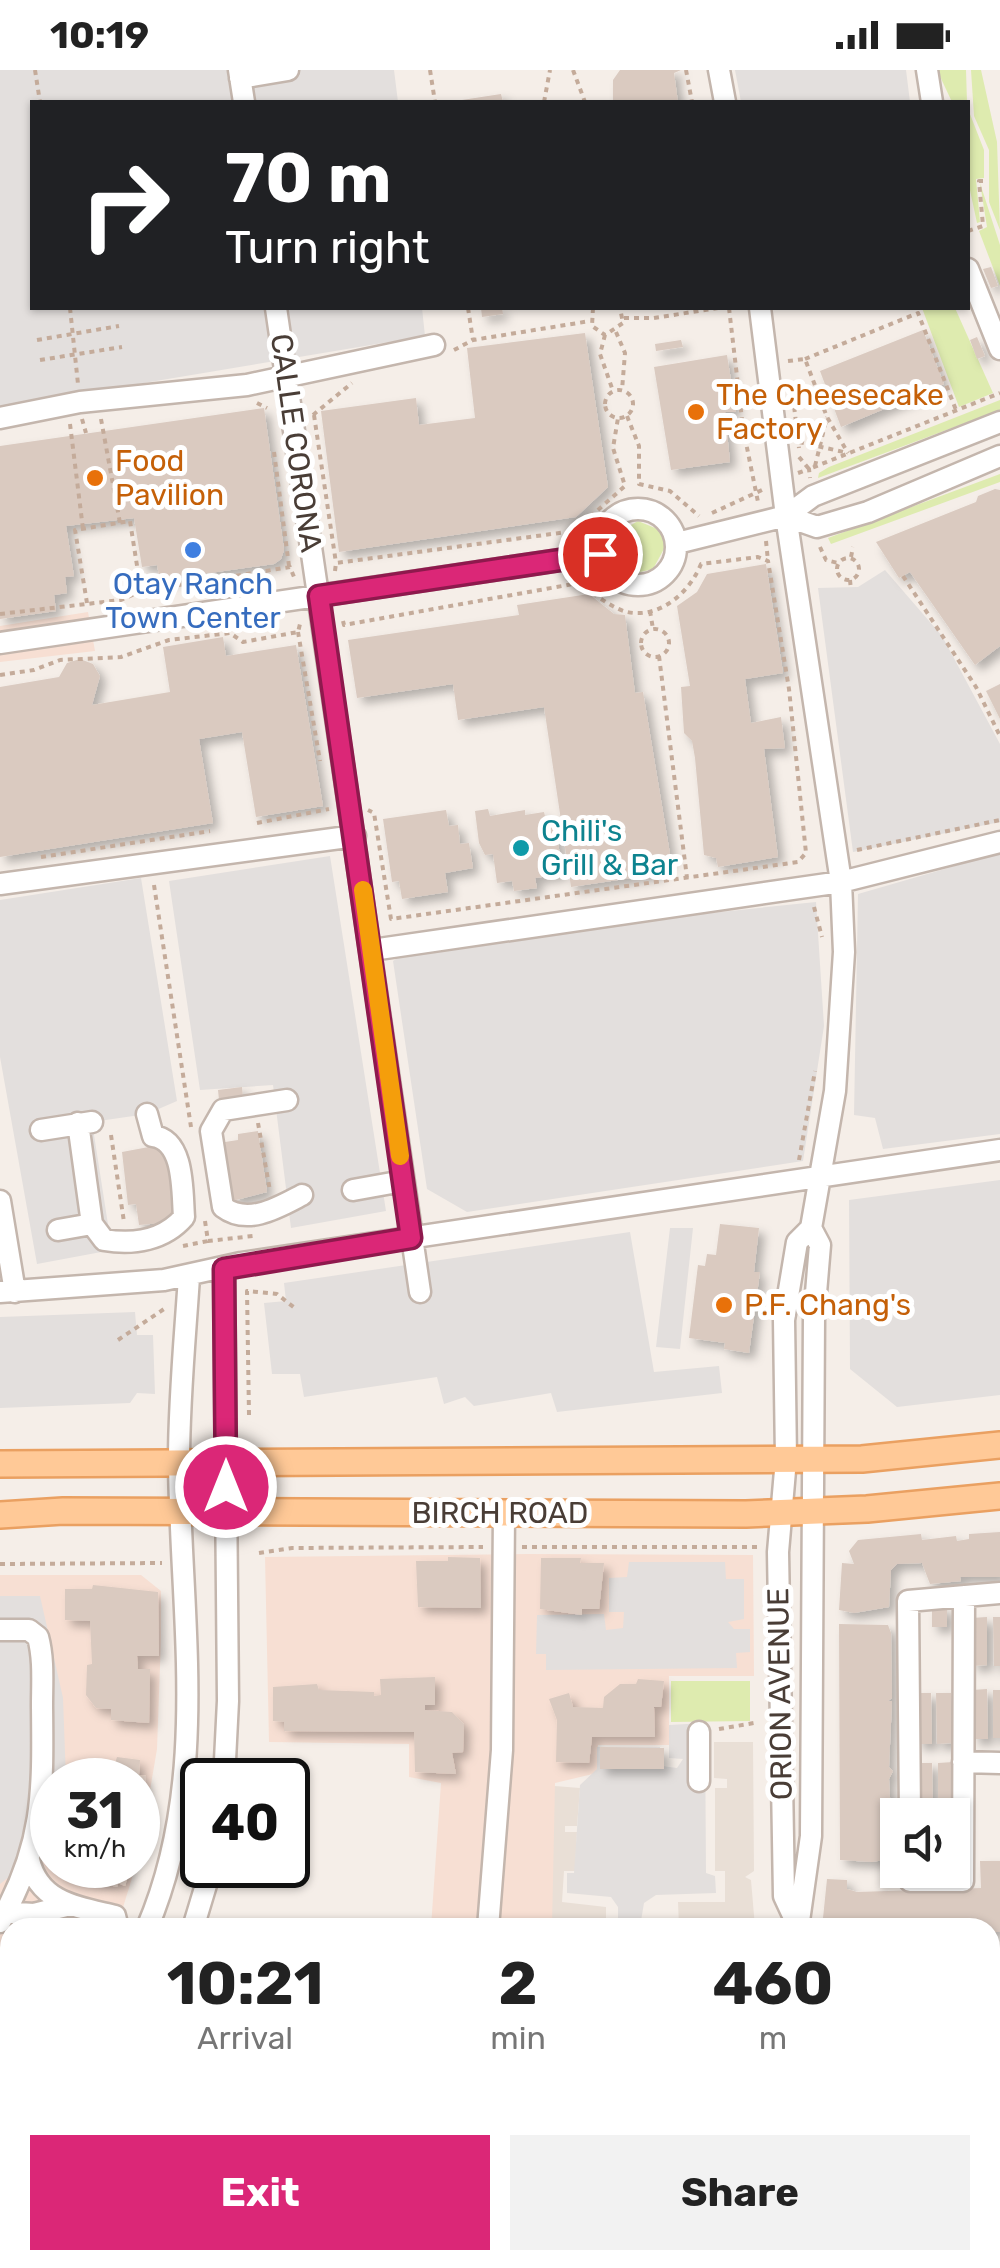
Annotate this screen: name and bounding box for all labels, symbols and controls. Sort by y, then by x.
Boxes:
text: 10:19 [50,12,149,58]
text: 70 m [225,137,392,220]
icon: right [60,140,190,270]
text: Turn right [225,221,429,274]
street label: CALLE CORONA [263,331,329,555]
place label: The Cheesecake Factory [716,377,944,447]
marker: The Cheesecake Factory [685,401,707,423]
place label: Food Pavilion [115,443,224,513]
marker: Food Pavilion [84,467,106,489]
pin [558,512,643,597]
icon: arrive [573,527,628,582]
marker: Otay Ranch Town Center [182,539,204,561]
place label: Otay Ranch Town Center [105,566,281,636]
place label: Chili's Grill & Bar [541,813,679,883]
marker: Chili's Grill & Bar [510,837,532,859]
place label: P.F. Chang's [744,1287,911,1323]
marker: P.F. Chang's [713,1294,735,1316]
position arrow [174,1435,278,1539]
street label: BIRCH ROAD [412,1495,588,1531]
street label: ORION AVENUE [760,1587,800,1801]
speed limit sign: 40 [180,1758,310,1888]
text: 31 [66,1781,124,1841]
map controls [880,1798,970,1888]
button: sound [880,1798,970,1888]
text: km/h [64,1834,126,1863]
text: 10:21 [167,1948,324,2019]
text: 2 [499,1948,538,2019]
text: 460 [712,1948,833,2019]
text: Arrival [197,2019,293,2057]
text: min [490,2019,546,2057]
text: m [759,2019,787,2057]
button: Exit [30,2135,490,2250]
button: Share [510,2135,970,2250]

